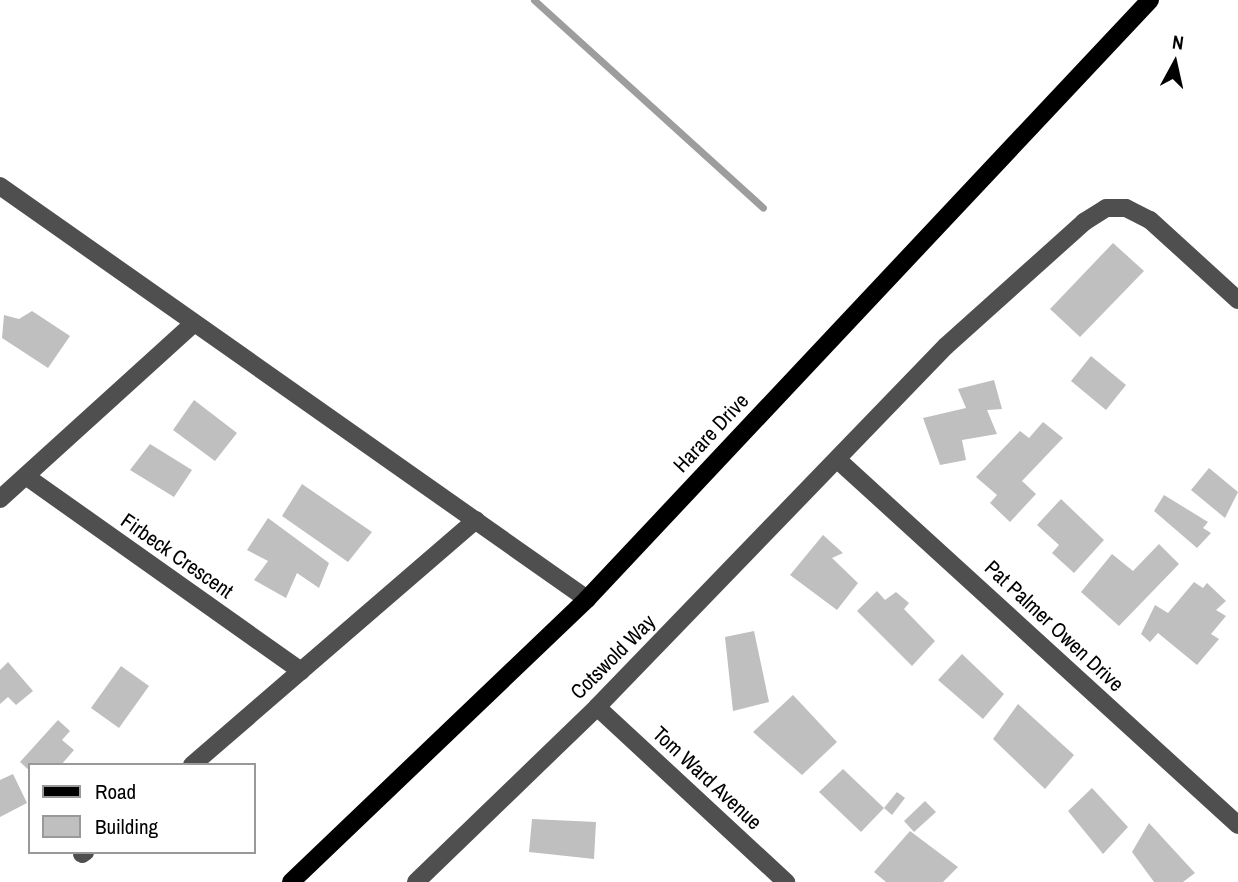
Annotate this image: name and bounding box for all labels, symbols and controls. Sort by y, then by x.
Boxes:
north arrow [1140,28,1210,98]
text: N [1171,29,1185,56]
street label: Harare Drive [668,388,754,478]
street label: Firbeck Crescent [116,508,238,604]
street label: Pat Palmer Owen Drive [979,555,1129,697]
street label: Cotswold Way [565,609,661,705]
street label: Tom Ward Avenue [647,721,767,835]
legend [28,763,256,854]
text: Road [95,777,136,806]
text: Building [95,812,158,841]

